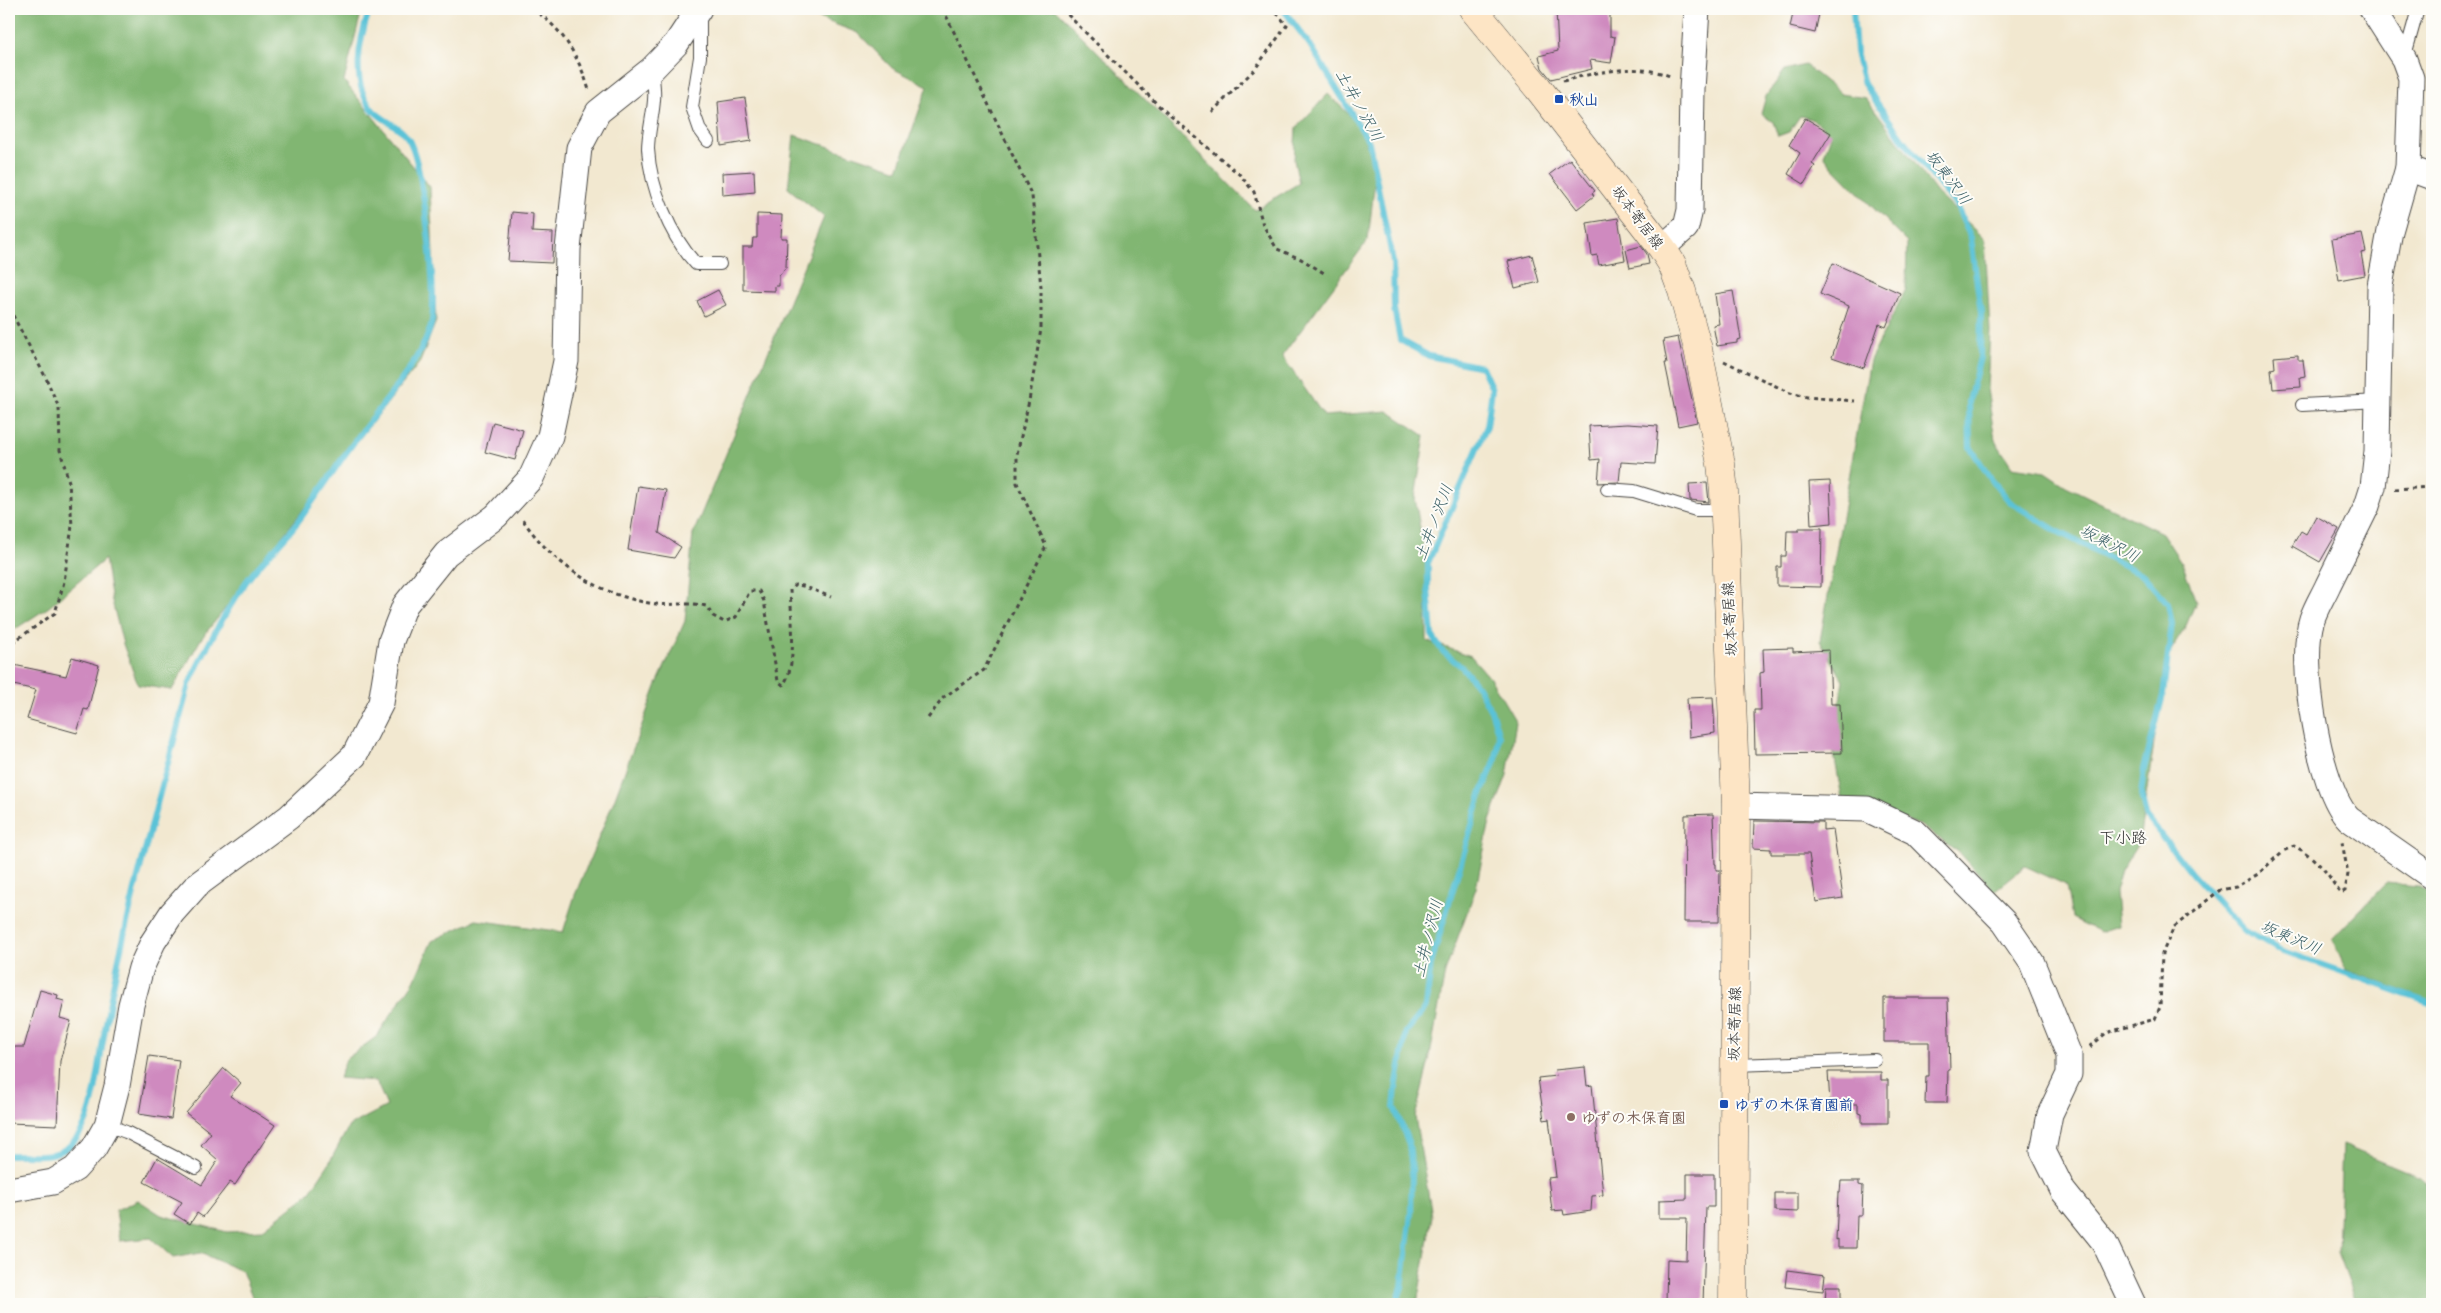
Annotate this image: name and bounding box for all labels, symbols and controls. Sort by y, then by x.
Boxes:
water label: 土井ノ沢川 [1331,65,1389,145]
place label: 秋山 [1569,89,1599,110]
marker: 秋山 [1553,93,1565,105]
water label: 坂東沢川 [1921,145,1977,209]
street label: 坂本寄居線 [1607,181,1669,253]
water label: 土井ノ沢川 [1408,481,1458,563]
water label: 坂東沢川 [2076,519,2144,567]
street label: 坂本寄居線 [1717,581,1741,657]
district label: 下小路 [2099,826,2147,848]
water label: 土井ノ沢川 [1407,897,1447,979]
water label: 坂東沢川 [2257,914,2325,960]
street label: 坂本寄居線 [1723,986,1745,1062]
place label: ゆずの木保育園前 [1734,1094,1854,1115]
marker: ゆずの木保育園前 [1718,1098,1730,1110]
place label: ゆずの木保育園 [1581,1107,1686,1128]
marker: ゆずの木保育園 [1565,1111,1577,1123]

